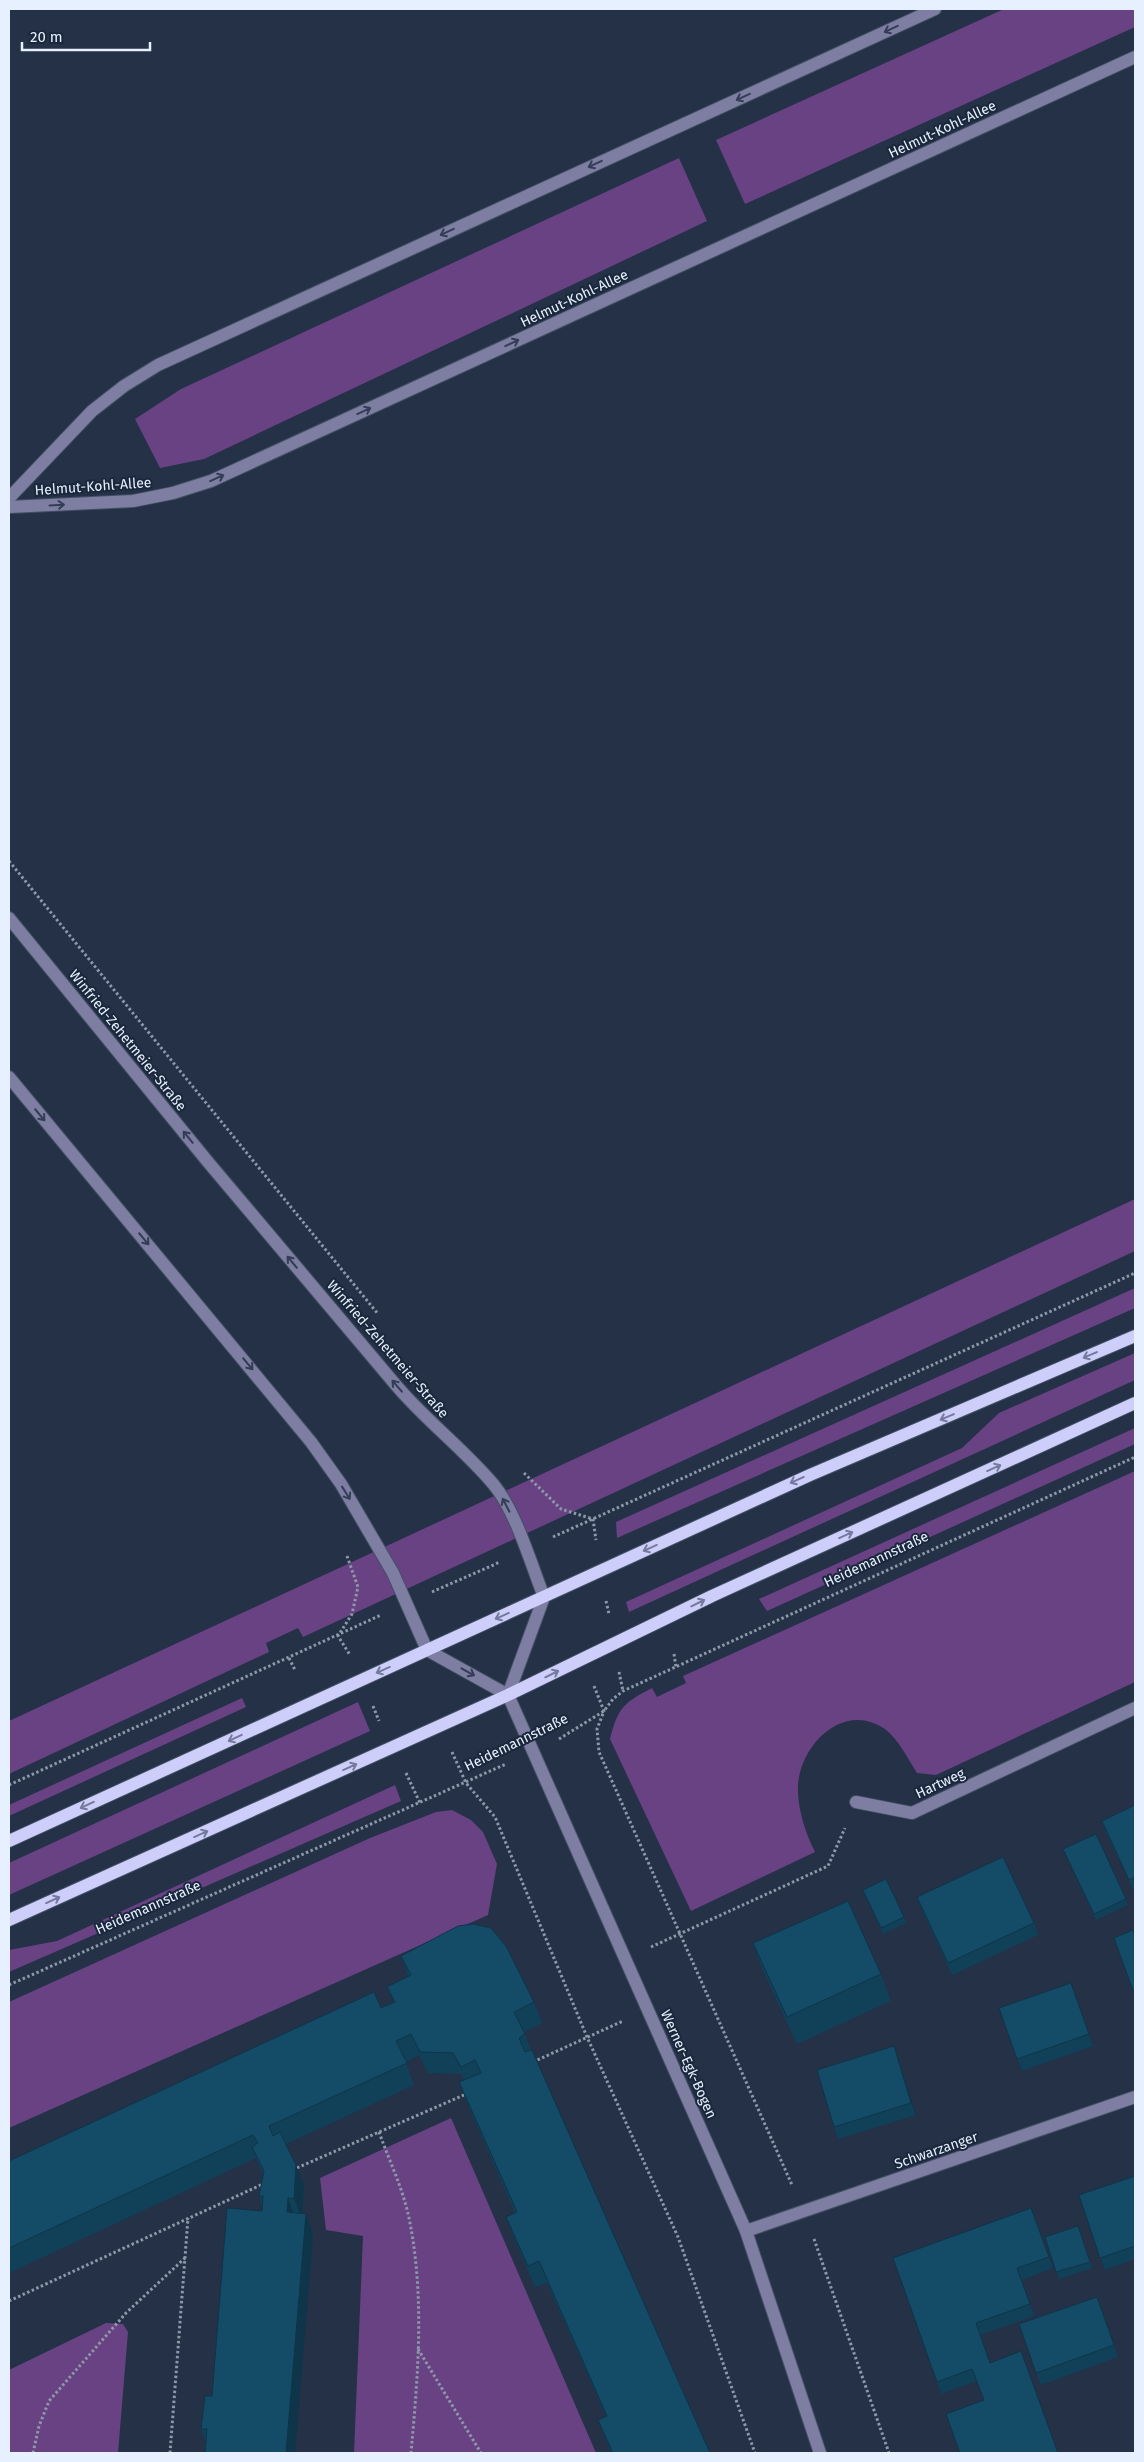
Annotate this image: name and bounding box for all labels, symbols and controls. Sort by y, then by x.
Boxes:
scale bar [22,20,150,52]
one-way arrow [884,25,899,34]
text: 20 m [30,28,63,46]
one-way arrow [736,92,751,102]
street label: Helmut-Kohl-Allee [886,97,999,162]
one-way arrow [588,160,603,170]
one-way arrow [440,228,455,237]
street label: Helmut-Kohl-Allee [518,266,631,331]
one-way arrow [504,337,519,347]
one-way arrow [356,405,371,415]
one-way arrow [209,473,224,483]
street label: Helmut-Kohl-Allee [34,474,152,499]
one-way arrow [49,500,65,509]
street label: Winfried-Zehetmeier-Straße [65,966,190,1114]
one-way arrow [34,1108,46,1121]
one-way arrow [183,1131,194,1144]
one-way arrow [138,1233,149,1246]
one-way arrow [287,1256,298,1269]
street label: Winfried-Zehetmeier-Straße [323,1277,452,1422]
one-way arrow [1083,1351,1098,1361]
one-way arrow [242,1358,253,1371]
one-way arrow [391,1380,402,1393]
one-way arrow [940,1412,955,1422]
one-way arrow [986,1463,1001,1472]
one-way arrow [790,1476,805,1486]
one-way arrow [342,1486,352,1500]
one-way arrow [501,1498,510,1513]
street label: Heidemannstraße [821,1528,931,1591]
one-way arrow [838,1530,853,1540]
one-way arrow [642,1543,657,1553]
one-way arrow [690,1598,705,1607]
one-way arrow [495,1612,510,1621]
one-way arrow [376,1665,391,1675]
one-way arrow [460,1668,474,1678]
one-way arrow [544,1668,559,1678]
street label: Heidemannstraße [462,1710,571,1775]
one-way arrow [228,1734,243,1743]
one-way arrow [342,1761,357,1771]
street label: Hartweg [913,1764,968,1802]
one-way arrow [80,1801,95,1811]
one-way arrow [193,1828,208,1838]
street label: Heidemannstraße [93,1877,203,1938]
one-way arrow [45,1895,60,1905]
street label: Werner-Egk-Bogen [657,2007,720,2121]
street label: Schwarzanger [892,2128,981,2173]

